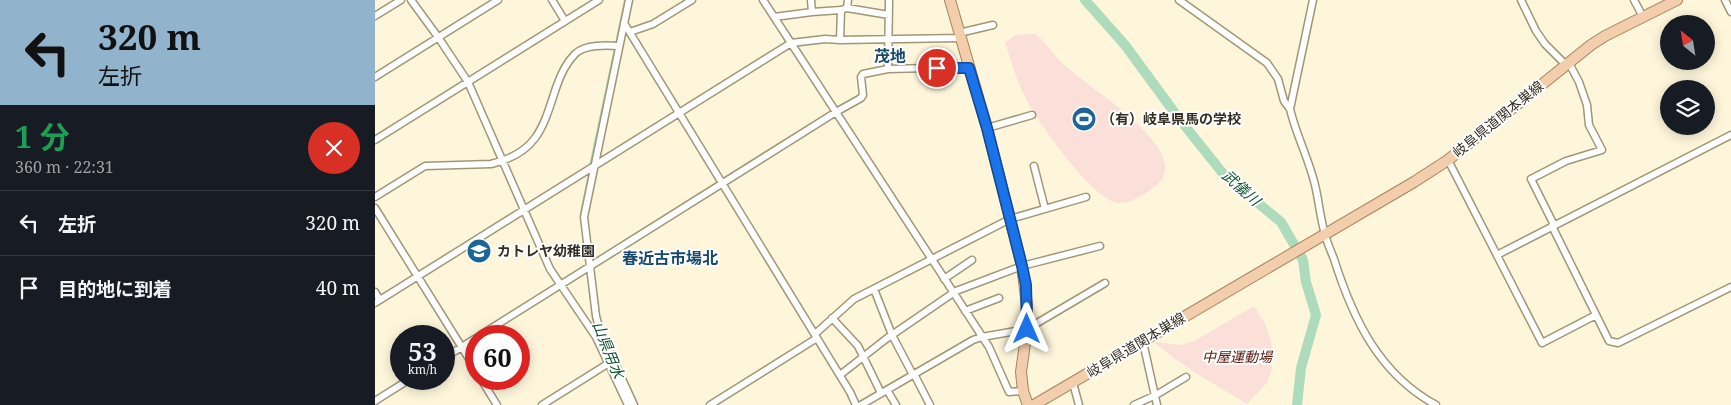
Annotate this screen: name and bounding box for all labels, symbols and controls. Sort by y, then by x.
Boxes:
text: 320 m [98,13,201,60]
north arrow [1660,15,1715,70]
map controls [1660,15,1715,135]
icon: left [15,20,80,85]
district label: 茂地 [874,45,906,67]
pin [916,47,958,89]
icon: arrive [923,54,951,82]
text: 左折 [98,60,142,90]
street label: 岐阜県道関本巣線 [1448,76,1547,161]
button: layers [1660,80,1715,135]
sports icon: （有）岐阜県馬の学校 [1071,106,1097,132]
place label: （有）岐阜県馬の学校 [1101,109,1241,128]
text: 1 分 [15,116,70,157]
button: close [308,122,360,174]
text: 360 m · 22:31 [15,156,114,178]
water label: 武儀川 [1218,165,1267,211]
icon: left [15,209,43,237]
text: 320 m [305,210,360,236]
text: 左折 [58,211,96,237]
school or university icon: カトレヤ幼稚園 [466,238,492,264]
place label: カトレヤ幼稚園 [497,241,595,260]
district label: 春近古市場北 [622,247,718,269]
icon: arrive [15,274,43,302]
text: 40 m [316,275,360,301]
text: 目的地に到着 [58,276,172,302]
position arrow [1000,302,1052,354]
street label: 岐阜県道関本巣線 [1083,308,1189,382]
water label: 山県用水 [588,318,630,383]
speed limit sign: 60 [465,325,530,390]
text: 53 [408,334,437,368]
park label: 中屋運動場 [1202,347,1274,366]
text: km/h [408,361,437,378]

